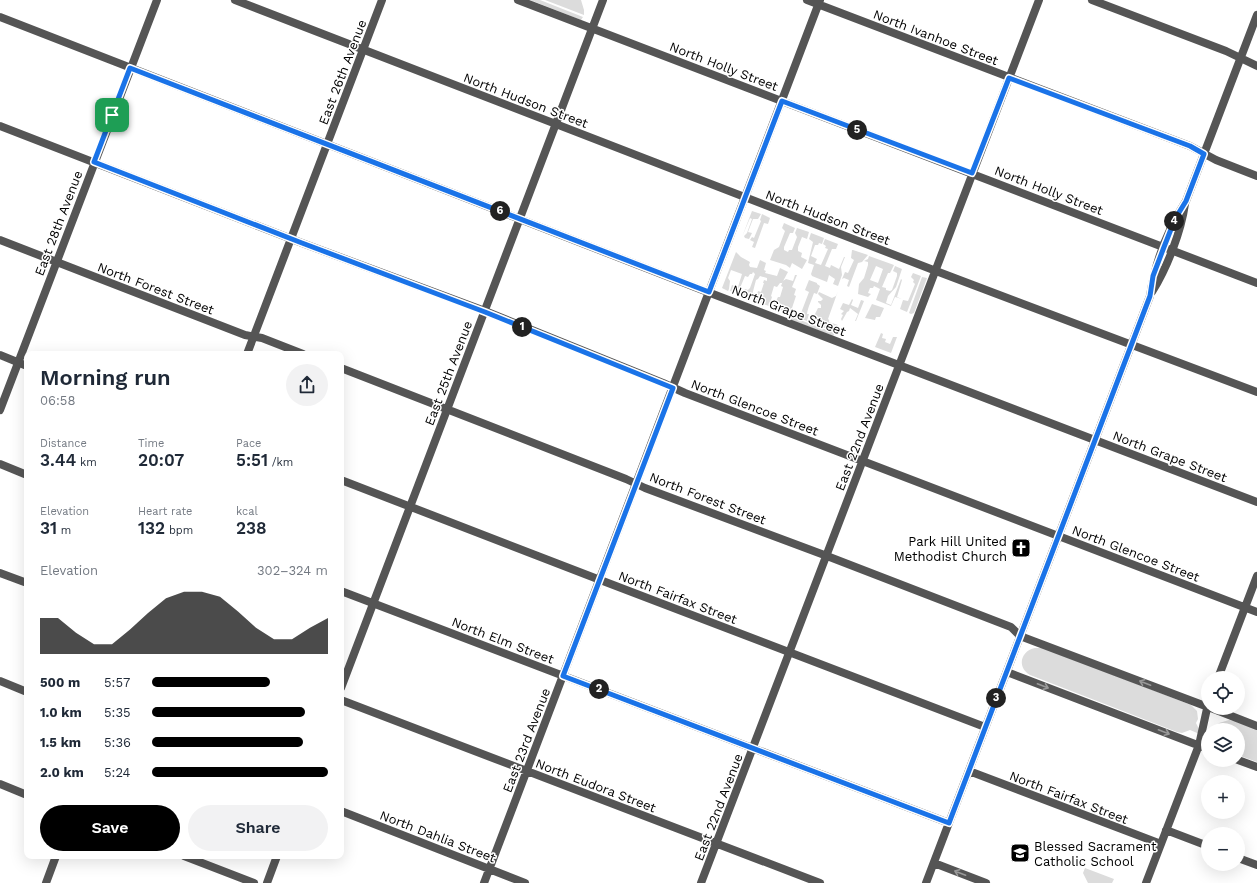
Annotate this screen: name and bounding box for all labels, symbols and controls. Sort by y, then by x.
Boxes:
street label: North Ivanhoe Street [871,7,1001,68]
street label: East 26th Avenue [316,18,369,127]
street label: North Holly Street [667,39,781,94]
street label: North Hudson Street [462,70,591,131]
pin [95,98,129,132]
icon: arrive [101,104,123,126]
pin: 5 [847,120,867,140]
text: 5 [854,123,860,136]
street label: North Holly Street [992,163,1106,218]
street label: East 28th Avenue [32,169,85,278]
street label: North Hudson Street [764,187,893,248]
pin: 6 [490,201,510,221]
text: 6 [497,204,503,217]
pin: 4 [1164,211,1184,231]
text: 4 [1170,214,1178,227]
street label: North Forest Street [95,259,217,318]
street label: North Grape Street [730,282,849,339]
pin: 1 [512,317,532,337]
street label: East 25th Avenue [422,319,475,428]
text: 1 [520,320,524,333]
button: share [286,364,328,406]
text: Morning run [40,365,171,390]
street label: North Glencoe Street [689,376,821,439]
street label: East 22nd Avenue [832,381,887,493]
text: 06:58 [40,393,75,408]
street label: North Grape Street [1111,428,1230,485]
text: Distance [40,437,87,450]
text: Time [138,437,164,450]
text: Pace [236,437,261,450]
text: 3.44 [40,450,76,470]
text: 20:07 [138,450,184,470]
text: 5:51 [236,450,268,470]
text: km [76,456,97,469]
text: /km [268,456,293,469]
street label: North Forest Street [647,469,769,528]
text: Elevation [40,505,89,518]
text: Heart rate [138,505,192,518]
text: kcal [236,505,258,518]
text: 31 [40,518,57,538]
text: 132 [138,518,165,538]
text: 238 [236,518,267,538]
street label: North Glencoe Street [1070,522,1202,585]
text: m [57,524,71,537]
text: bpm [165,524,193,537]
place label: Park Hill United Methodist Church [894,534,1007,564]
church icon: Park Hill United Methodist Church [1010,537,1032,559]
text: Elevation [40,563,98,578]
text: 302–324 m [257,563,328,578]
street label: North Fairfax Street [616,568,740,627]
street label: North Elm Street [450,614,557,667]
map controls [1201,671,1245,871]
button: locate [1201,671,1245,715]
text: 500 m [40,675,80,690]
text: 5:57 [104,675,130,690]
pin: 2 [589,679,609,699]
one-way arrow [1140,679,1152,687]
text: 2 [596,682,602,695]
one-way arrow [1037,682,1049,690]
street label: East 23rd Avenue [500,686,553,795]
pin: 3 [986,688,1006,708]
text: 3 [993,691,999,704]
text: 1.0 km [40,705,82,720]
text: 5:35 [104,705,131,720]
button: layers [1201,723,1245,767]
one-way arrow [1158,728,1170,736]
text: 1.5 km [40,735,81,750]
text: 5:36 [104,735,131,750]
street label: East 22nd Avenue [691,751,746,863]
street label: North Eudora Street [533,756,659,816]
text: 2.0 km [40,765,84,780]
text: 5:24 [104,765,131,780]
street label: North Fairfax Street [1007,768,1131,827]
button: + [1201,775,1245,819]
button: Save [40,805,180,851]
button: Share [188,805,328,851]
street label: North Dahlia Street [378,807,498,866]
button: − [1201,827,1245,871]
place label: Blessed Sacrament Catholic School [1034,839,1157,869]
school or university icon: Blessed Sacrament Catholic School [1009,842,1031,864]
one-way arrow [954,869,966,877]

